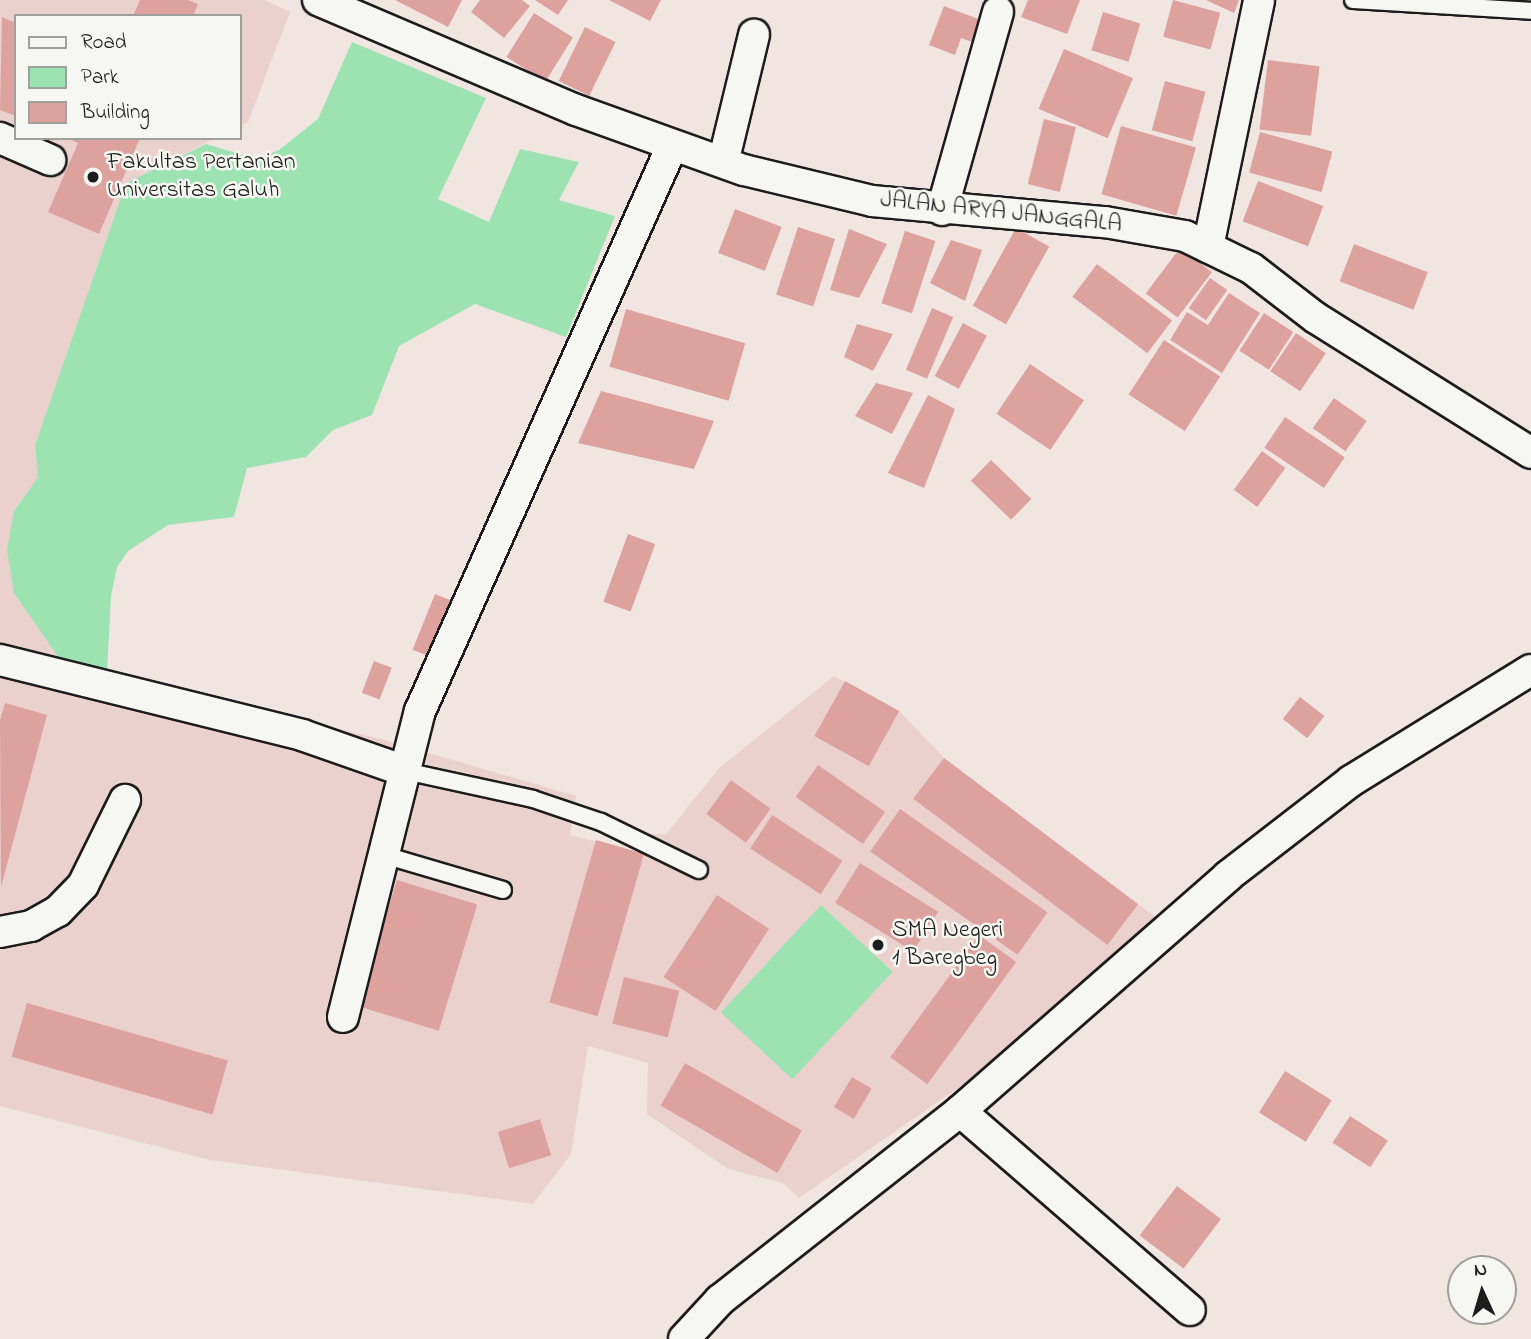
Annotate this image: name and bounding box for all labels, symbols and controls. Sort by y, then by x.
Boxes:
legend [14,14,242,140]
text: Road [81,28,127,58]
text: Park [81,63,119,93]
text: Building [81,98,150,128]
place label: Fakultas Pertanian Universitas Galuh [107,149,296,205]
marker: Fakultas Pertanian Universitas Galuh [85,169,101,185]
street label: JALAN ARYA JANGGALA [879,186,1123,240]
place label: SMA Negeri 1 Baregbeg [892,917,1003,973]
marker: SMA Negeri 1 Baregbeg [870,937,886,953]
north arrow [1447,1255,1517,1325]
text: N [1473,1257,1488,1284]

